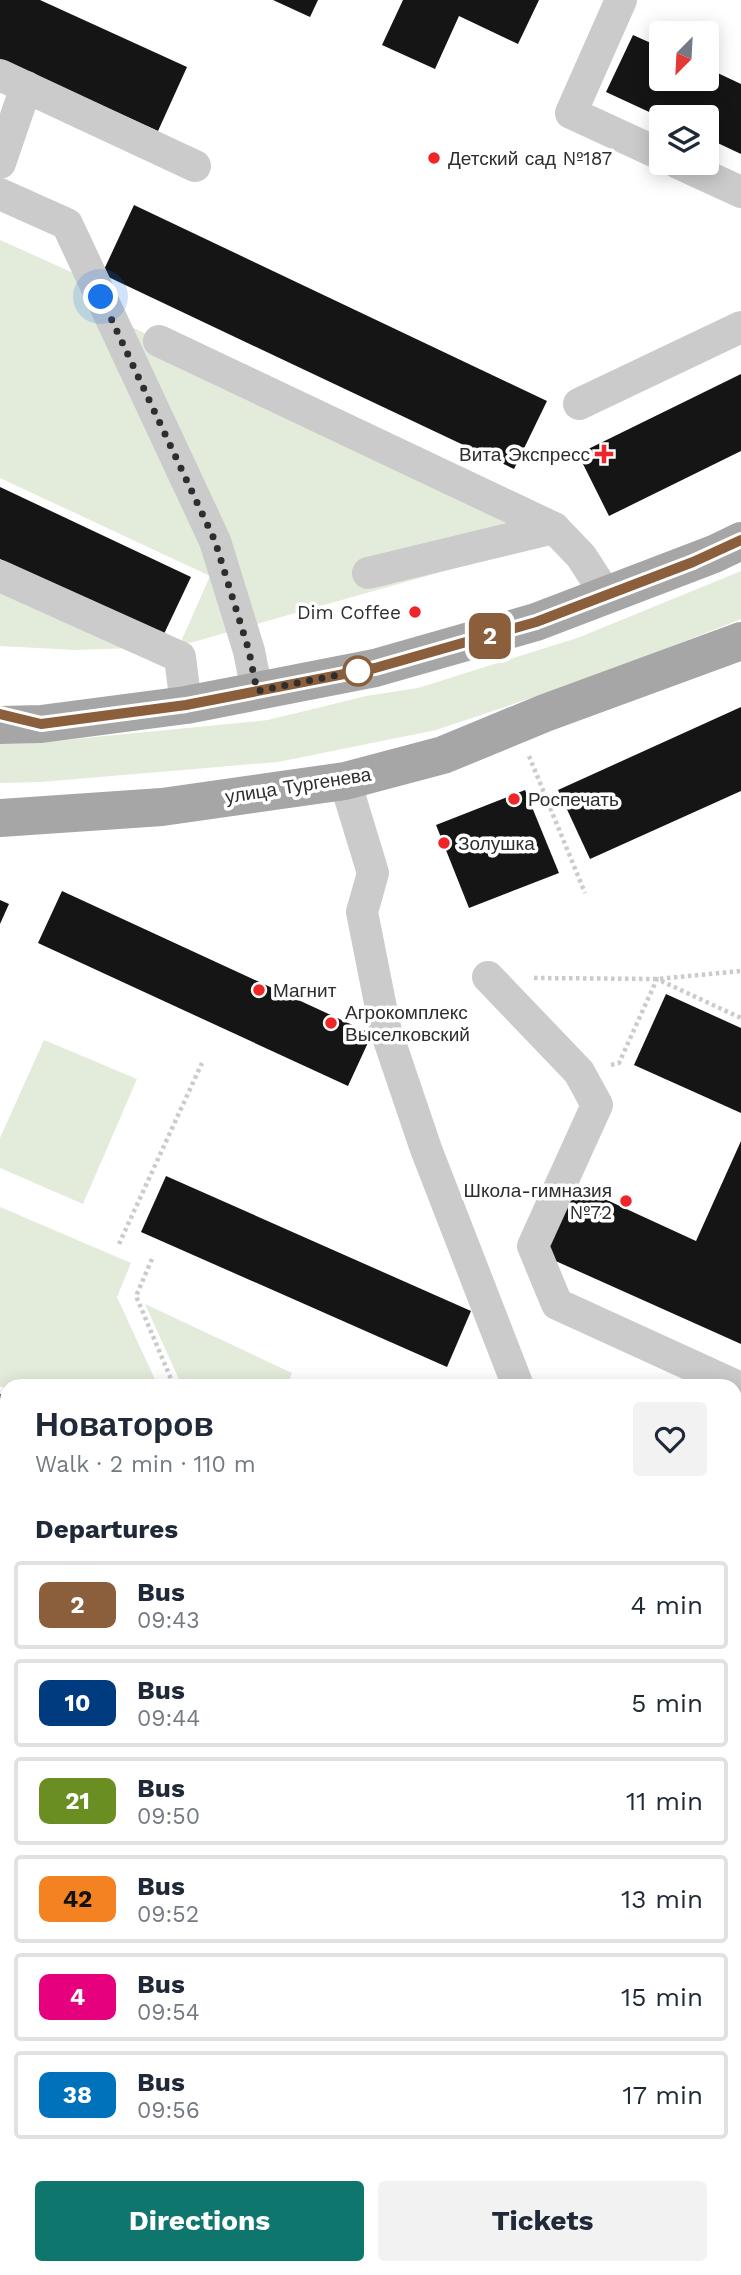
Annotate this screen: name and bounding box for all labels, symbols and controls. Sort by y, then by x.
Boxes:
north arrow [649,21,719,91]
map controls [649,21,719,175]
button: layers [649,105,719,175]
place label: Детский сад №187 [448,147,612,170]
marker: Детский сад №187 [426,150,442,166]
your location [83,279,118,314]
place label: Вита Экспресс [459,443,590,466]
marker: Вита Экспресс [596,446,612,462]
place label: Dim Coffee [297,601,401,624]
marker: Dim Coffee [407,604,423,620]
line badge: 2 [467,613,513,659]
text: 2 [483,622,497,650]
unlabelled marker [343,656,373,686]
street label: улица Тургенева [223,763,373,808]
place label: Роспечать [528,788,619,811]
marker: Роспечать [506,791,522,807]
place label: Золушка [458,832,535,855]
marker: Золушка [436,835,452,851]
place label: Магнит [273,979,337,1002]
marker: Магнит [251,982,267,998]
place label: Агрокомплекс Выселковский [345,1001,470,1046]
marker: Агрокомплекс Выселковский [323,1015,339,1031]
place label: Школа-гимназия №72 [464,1179,612,1224]
marker: Школа-гимназия №72 [618,1193,634,1209]
button: heart [633,1402,707,1476]
text: Новаторов [35,1405,214,1444]
text: Walk · 2 min · 110 m [35,1451,256,1478]
text: Departures [35,1514,178,1544]
text: Bus [137,1577,185,1607]
text: 4 min [630,1590,703,1620]
text: 2 [70,1591,85,1619]
text: 09:43 [137,1607,200,1634]
text: Bus [137,1675,185,1705]
text: 5 min [631,1688,703,1718]
text: 10 [65,1689,90,1717]
text: 09:44 [137,1705,200,1732]
text: Bus [137,1773,185,1803]
text: 11 min [626,1786,703,1816]
text: 21 [65,1787,90,1815]
text: 09:50 [137,1803,200,1830]
text: Bus [137,1871,185,1901]
text: 13 min [621,1884,703,1914]
text: 42 [63,1885,92,1913]
text: 09:52 [137,1901,199,1928]
text: Bus [137,1969,185,1999]
text: 15 min [621,1982,703,2012]
text: 4 [70,1983,85,2011]
text: 09:54 [137,1999,200,2026]
text: Bus [137,2067,185,2097]
text: 17 min [622,2080,703,2110]
text: 38 [63,2081,92,2109]
text: 09:56 [137,2097,200,2124]
button: Directions [35,2181,364,2261]
button: Tickets [378,2181,707,2261]

